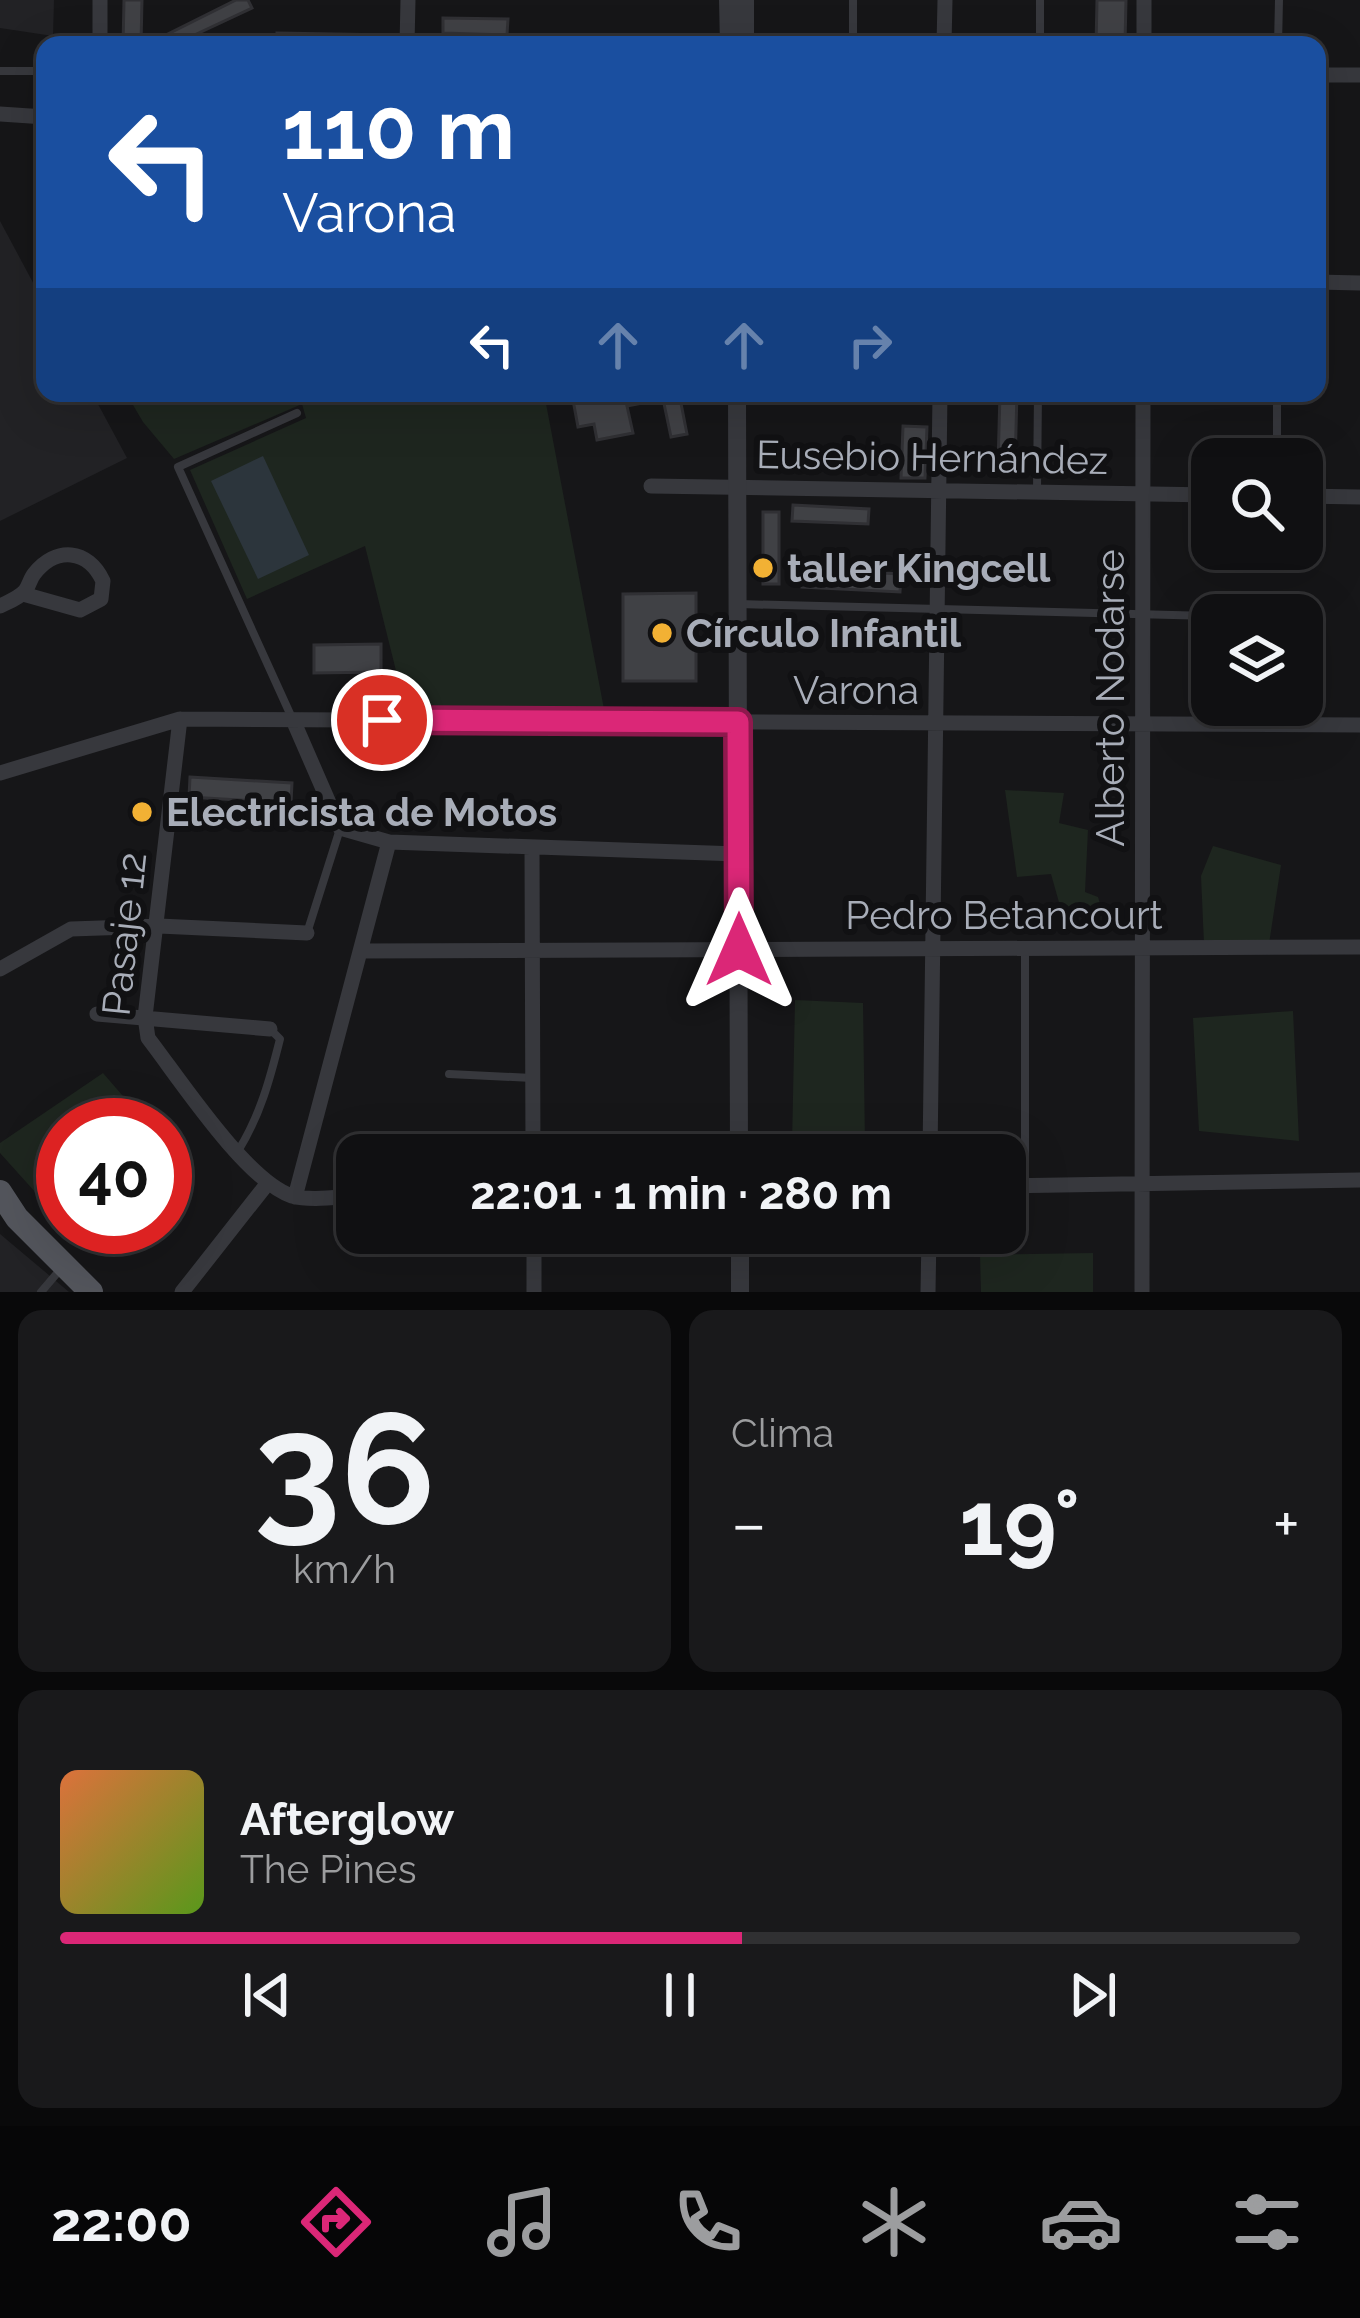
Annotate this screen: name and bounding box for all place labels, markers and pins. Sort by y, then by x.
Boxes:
place label: taller Kingcell [787,545,1051,591]
marker: taller Kingcell [750,555,776,581]
place label: Círculo Infantil [686,610,962,656]
marker: Círculo Infantil [649,620,675,646]
pin [331,669,433,771]
place label: Electricista de Motos [166,789,557,835]
marker: Electricista de Motos [129,799,155,825]

